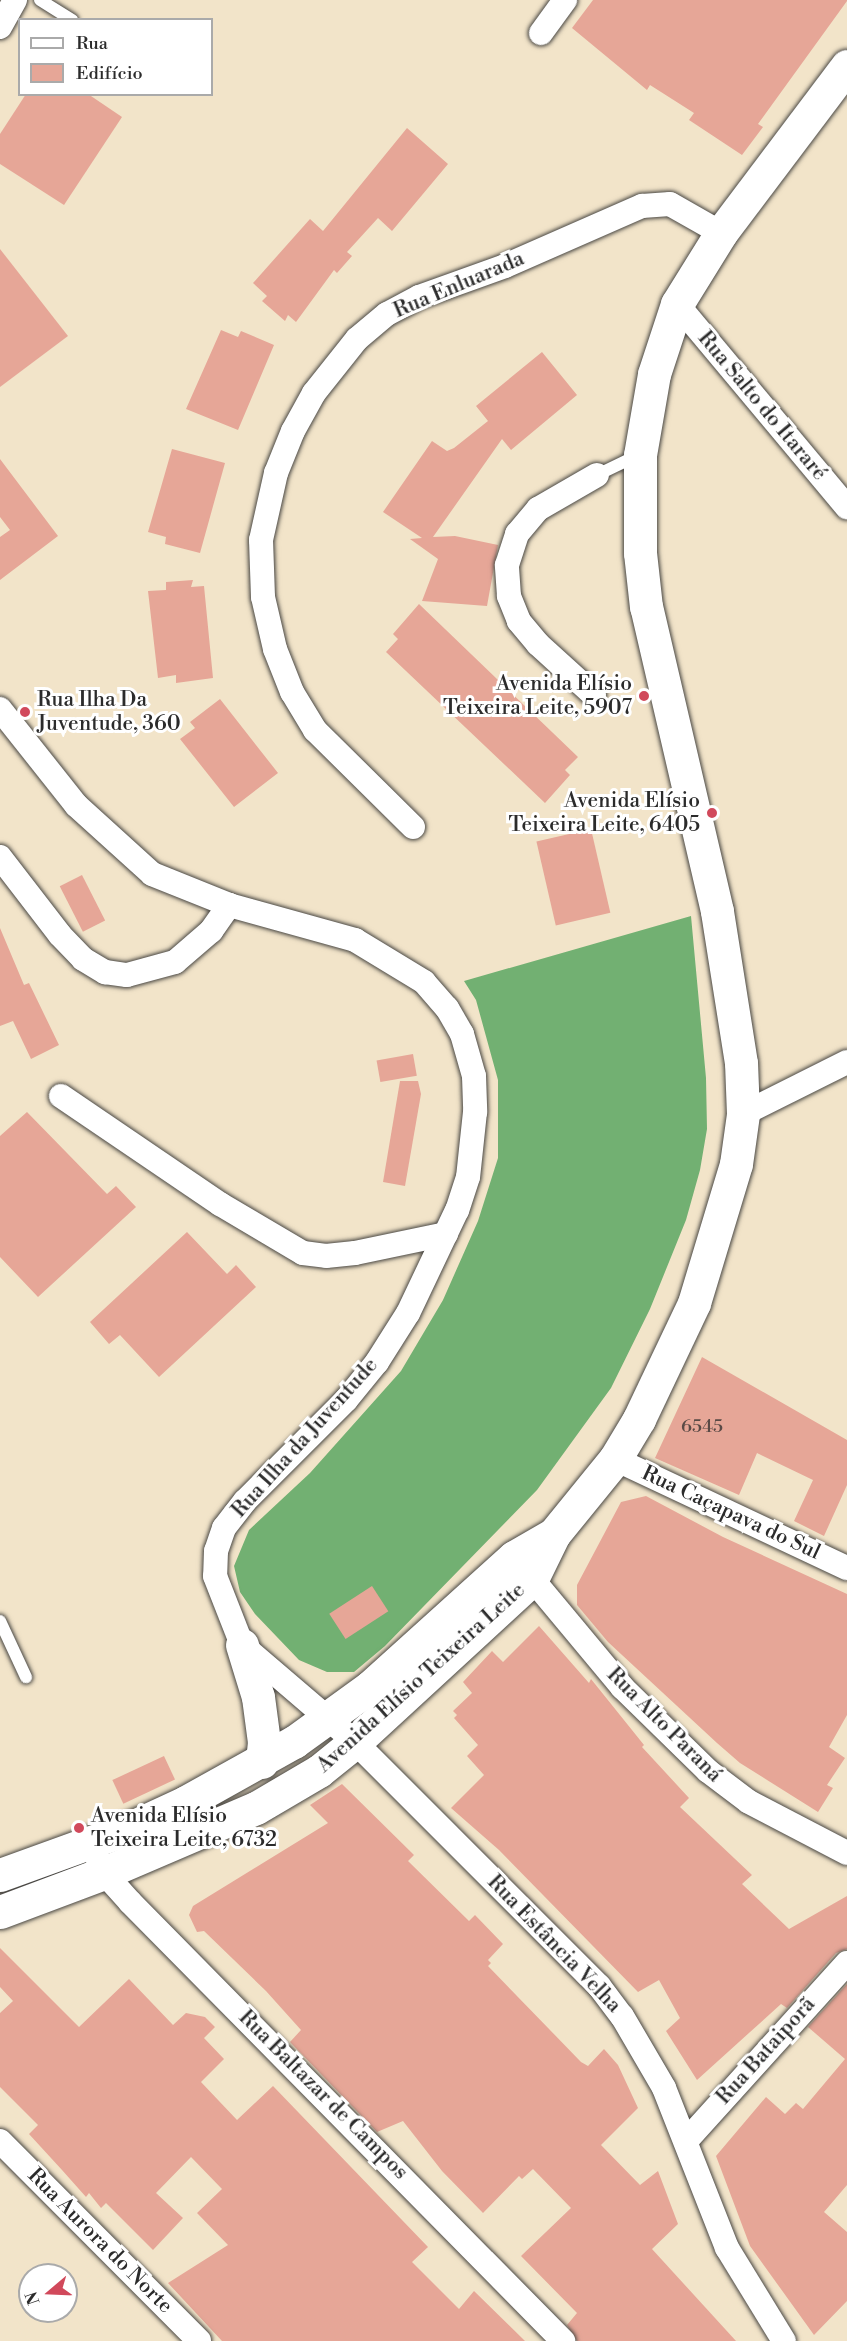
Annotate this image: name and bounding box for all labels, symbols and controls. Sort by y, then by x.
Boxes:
legend [18,18,213,96]
text: Rua [76,32,108,55]
text: Edifício [76,62,143,85]
street label: Rua Enluarada [390,246,528,324]
street label: Rua Salto do Itararé [692,326,832,486]
place label: Avenida Elísio Teixeira Leite, 5907 [443,671,632,721]
place label: Rua Ilha Da Juventude, 360 [37,687,181,737]
marker: Avenida Elísio Teixeira Leite, 5907 [637,689,651,703]
marker: Rua Ilha Da Juventude, 360 [18,705,32,719]
place label: Avenida Elísio Teixeira Leite, 6405 [509,788,700,838]
marker: Avenida Elísio Teixeira Leite, 6405 [705,806,719,820]
street label: Rua Ilha da Juventude [227,1353,383,1523]
house number: 6545 [681,1416,723,1438]
street label: Rua Caçapava do Sul [638,1461,824,1565]
street label: Avenida Elísio Teixeira Leite [312,1578,530,1778]
street label: Rua Alto Paraná [601,1662,727,1788]
place label: Avenida Elísio Teixeira Leite, 6732 [91,1803,277,1853]
marker: Avenida Elísio Teixeira Leite, 6732 [72,1821,86,1835]
street label: Rua Estância Velha [482,1870,626,2018]
street label: Rua Bataiporã [711,1992,821,2110]
street label: Rua Baltazar de Campos [233,2005,413,2185]
street label: Rua Aurora do Norte [22,2163,178,2319]
north arrow [18,2263,78,2323]

